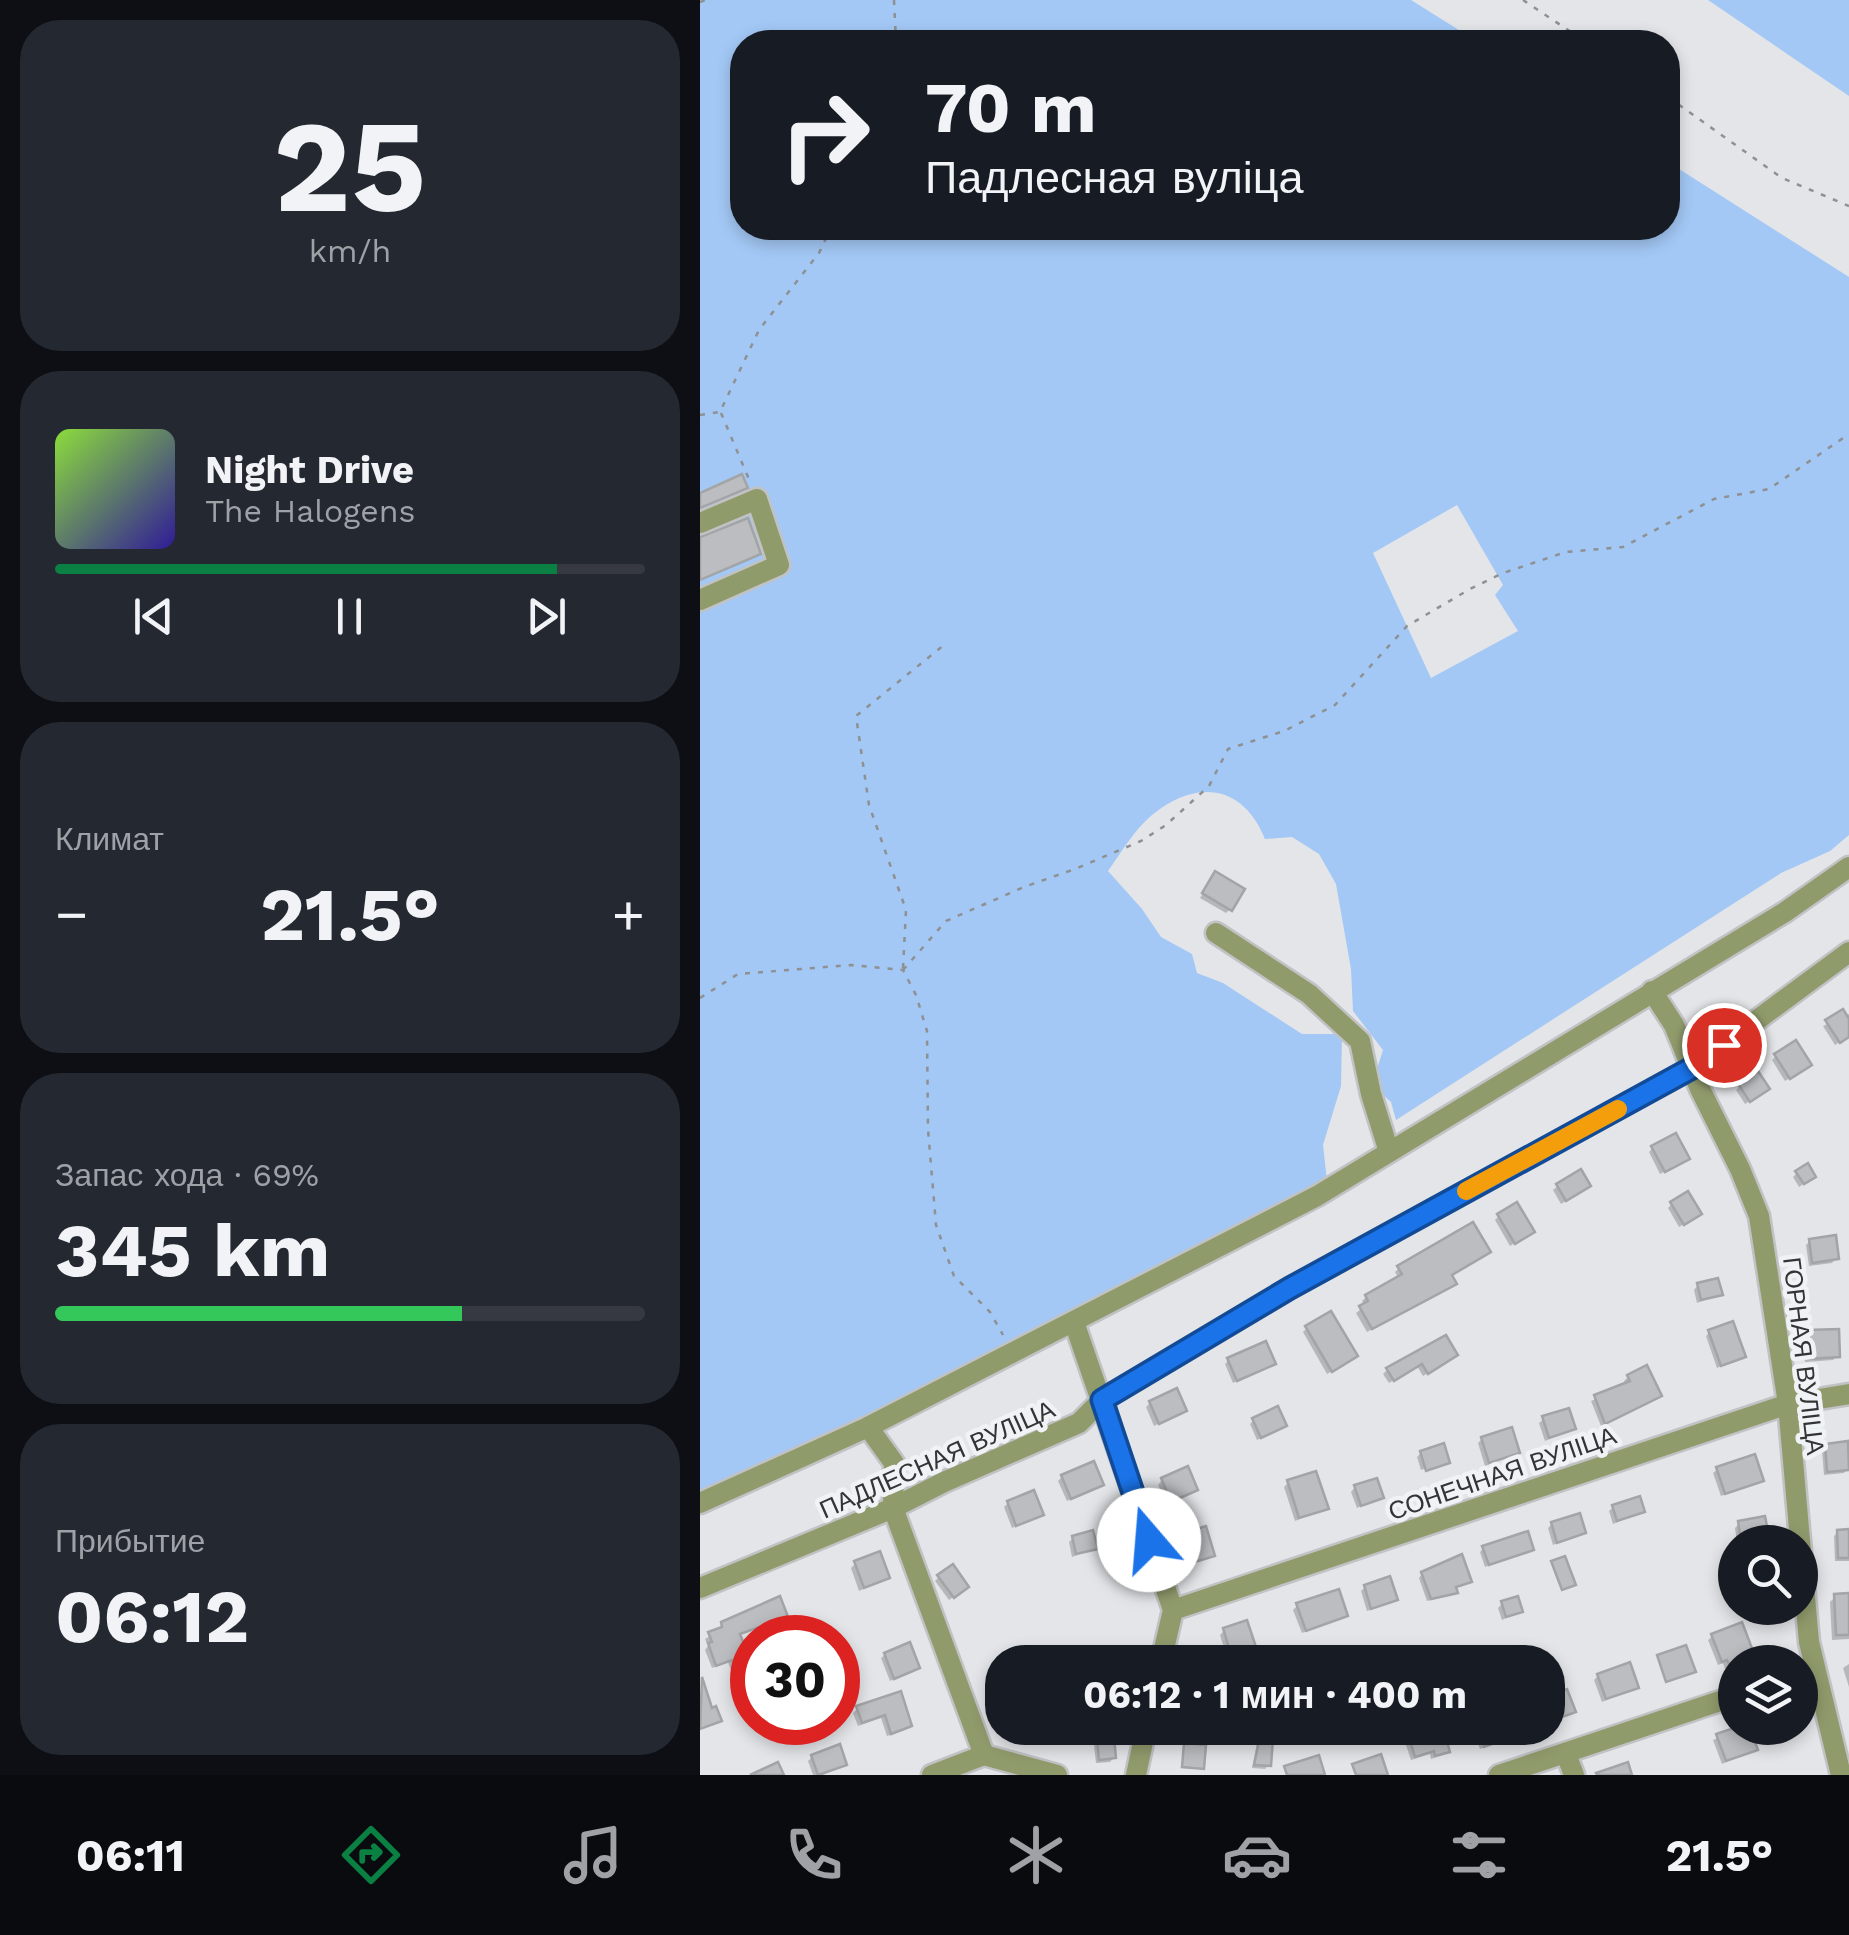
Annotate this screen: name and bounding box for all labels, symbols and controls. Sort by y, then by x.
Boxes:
text: 70 m [925,67,1097,149]
icon: right [760,70,890,200]
text: 25 [273,90,427,243]
text: Падлесная вуліца [925,151,1304,204]
text: km/h [309,232,391,270]
text: Night Drive [205,448,414,492]
text: The Halogens [205,492,415,530]
icon: previous [126,589,181,644]
icon: pause [322,589,377,644]
icon: next [519,589,574,644]
text: Климат [55,820,164,858]
text: 21.5° [260,870,440,958]
text: − [55,882,88,946]
text: + [612,882,645,946]
pin [1682,1003,1767,1088]
icon: arrive [1697,1018,1752,1073]
text: Запас хода · 69% [55,1156,319,1194]
text: 345 km [55,1206,330,1294]
street label: ГОРНАЯ ВУЛІЦА [1777,1256,1830,1457]
street label: ПАДЛЕСНАЯ ВУЛІЦА [815,1394,1060,1524]
street label: СОНЕЧНАЯ ВУЛІЦА [1384,1421,1620,1526]
position arrow [1097,1488,1201,1592]
text: Прибытие [55,1522,205,1560]
map controls [1718,1525,1818,1745]
button: search [1718,1525,1818,1625]
text: 06:12 [55,1572,249,1660]
speed limit sign: 30 [730,1615,860,1745]
button: layers [1718,1645,1818,1745]
text: 06:12 · 1 мин · 400 m [1083,1673,1467,1717]
icon: directions [336,1820,406,1890]
icon: music [558,1820,628,1890]
icon: phone [779,1820,849,1890]
icon: climate [1001,1820,1071,1890]
icon: car [1222,1820,1292,1890]
icon: filters [1444,1820,1514,1890]
text: 06:11 [76,1829,185,1882]
text: 21.5° [1665,1829,1773,1882]

